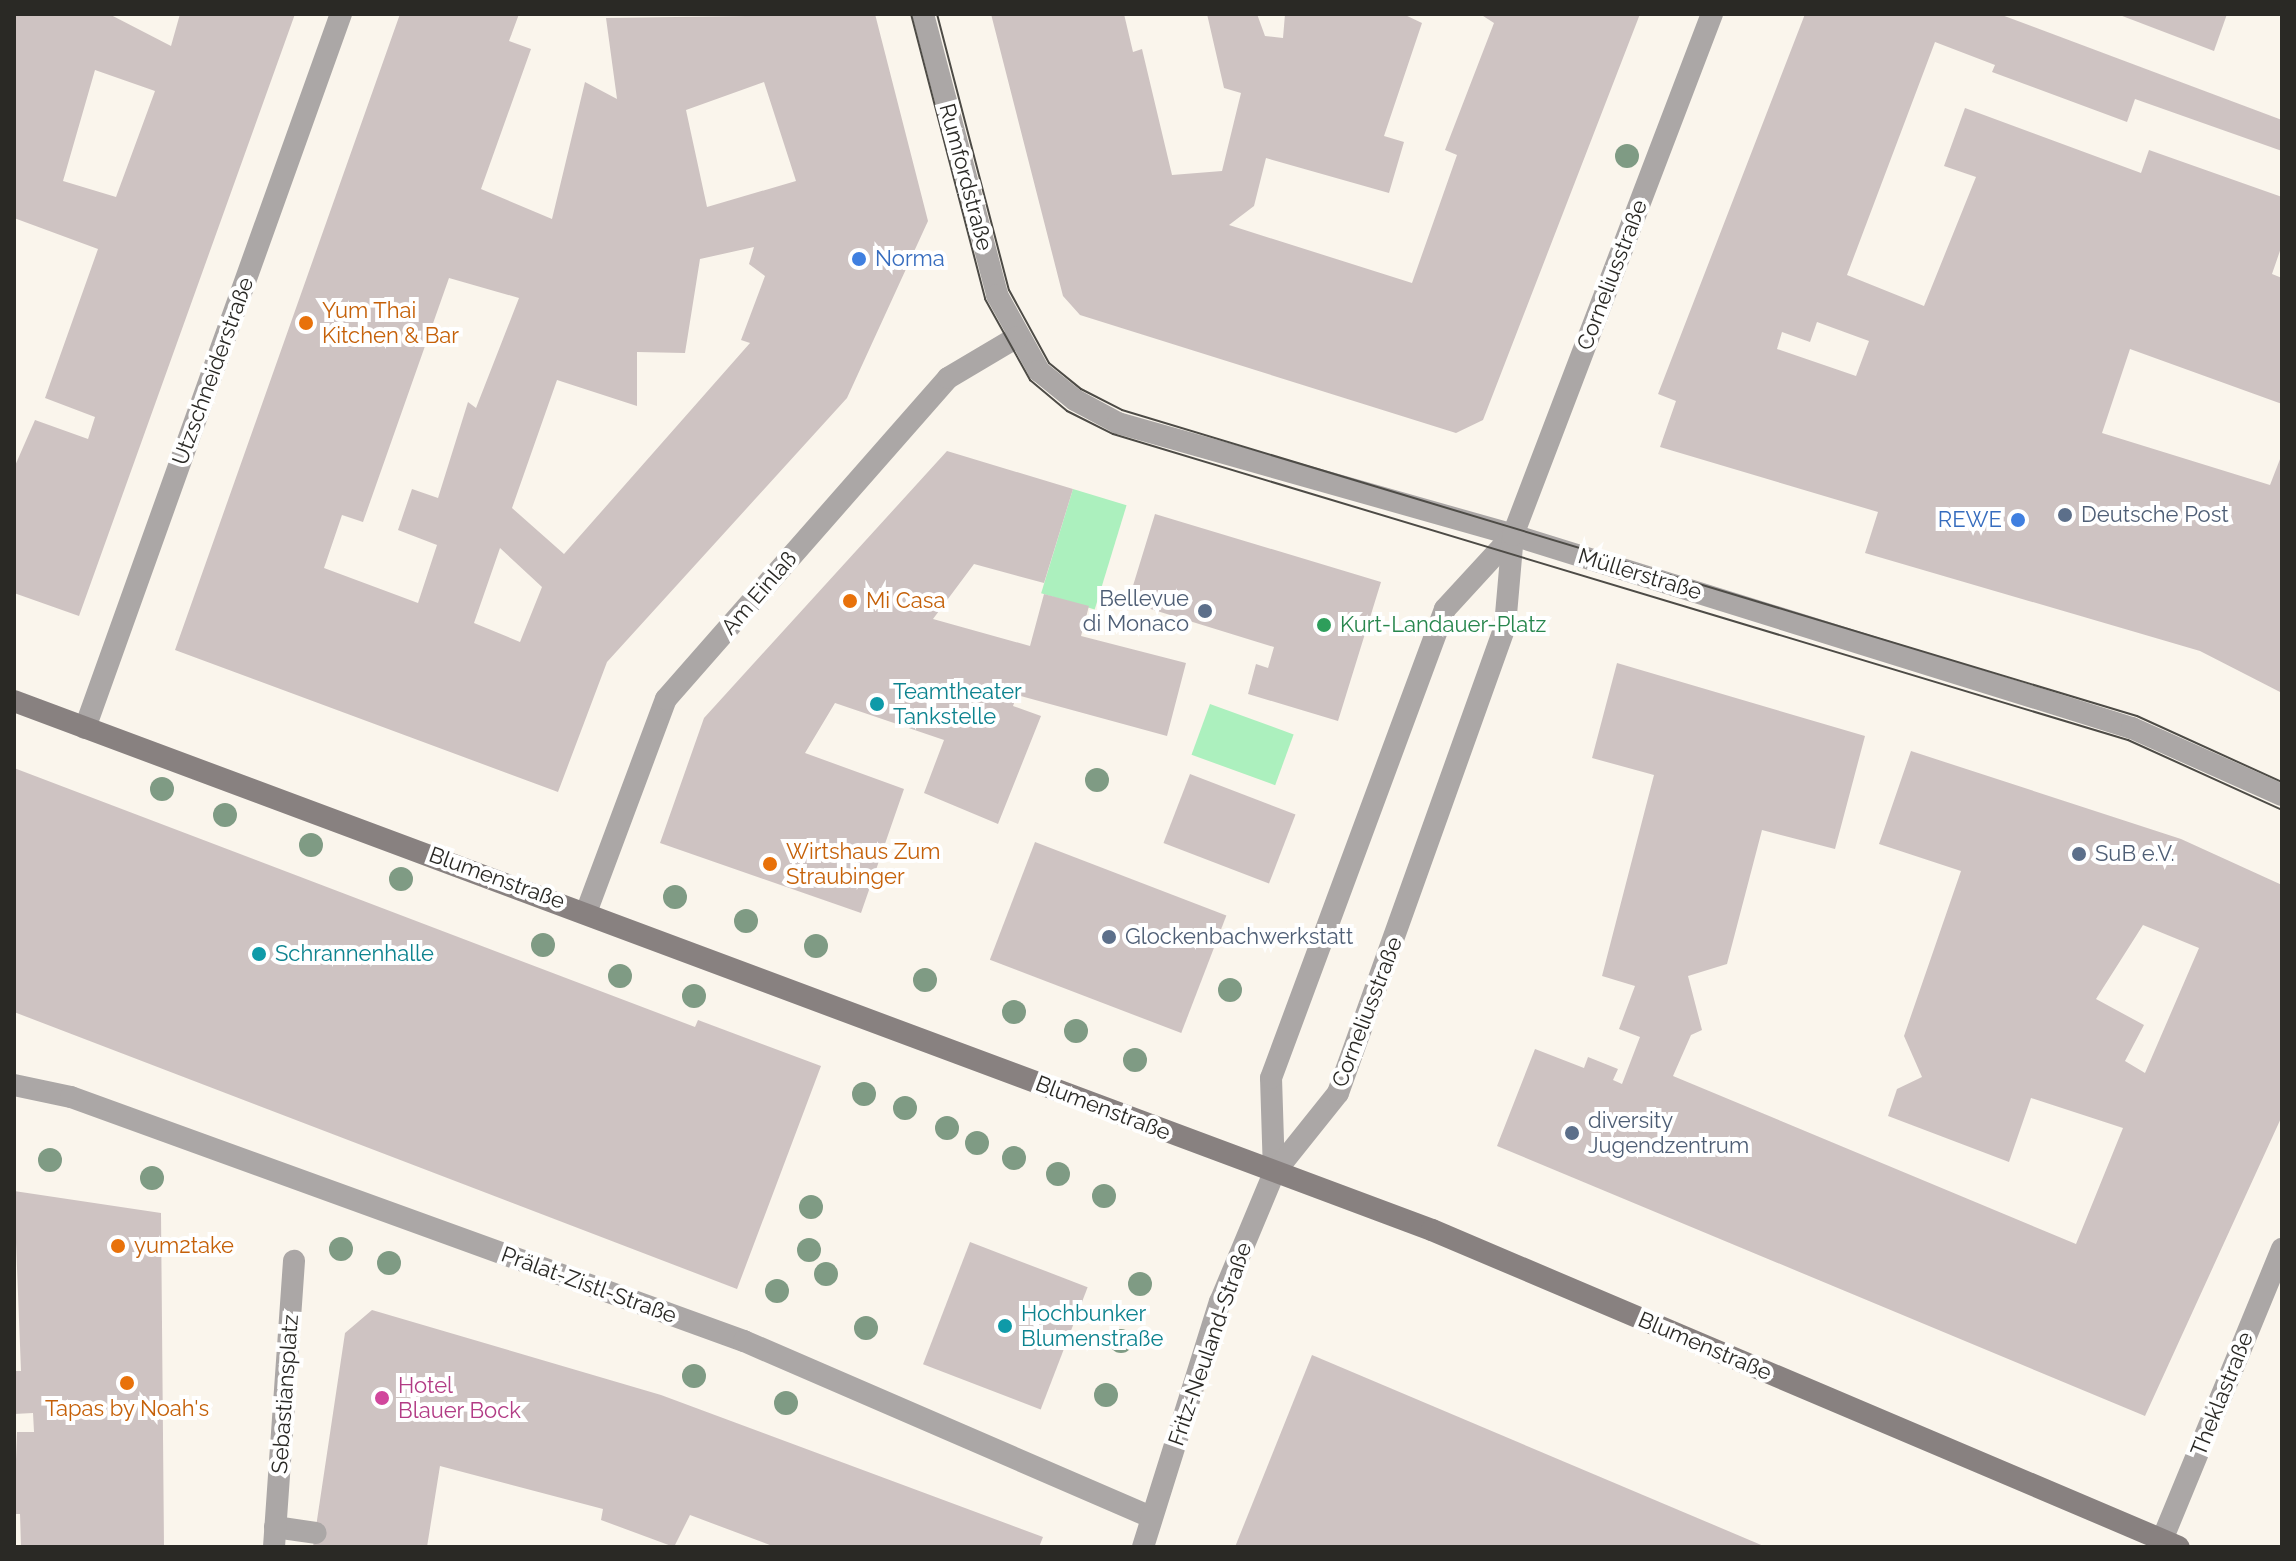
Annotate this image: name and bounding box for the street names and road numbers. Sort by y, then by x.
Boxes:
street label: Rumfordstraße [934,101,998,253]
street label: Corneliusstraße [1571,196,1653,354]
street label: Utzschneiderstraße [167,274,259,468]
street label: Müllerstraße [1575,543,1705,605]
street label: Am Einlaß [716,546,802,640]
street label: Blumenstraße [426,841,568,915]
street label: Corneliusstraße [1326,933,1408,1091]
street label: Blumenstraße [1032,1070,1174,1146]
street label: Fritz-Neuland-Straße [1163,1239,1257,1449]
street label: Prälat-Zistl-Straße [498,1241,680,1329]
street label: Blumenstraße [1634,1306,1776,1386]
street label: Sebastiansplatz [266,1313,304,1475]
street label: Theklastraße [2185,1328,2259,1460]

